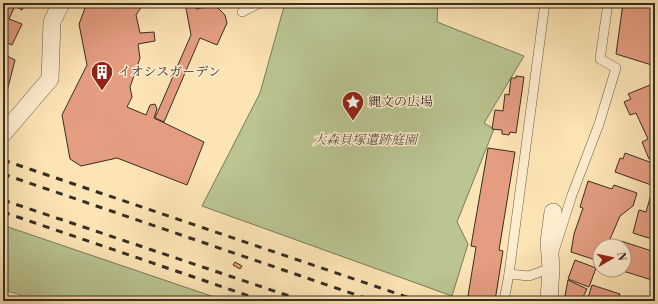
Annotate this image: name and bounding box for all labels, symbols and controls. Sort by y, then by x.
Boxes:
building icon: イオシスガーデン [89,59,115,92]
place label: イオシスガーデン [118,64,221,80]
place icon: 縄文の広場 [340,89,366,122]
place label: 縄文の広場 [368,94,433,110]
park label: 大森貝塚遺跡庭園 [313,132,419,148]
north arrow [592,238,632,278]
text: N [613,251,629,262]

